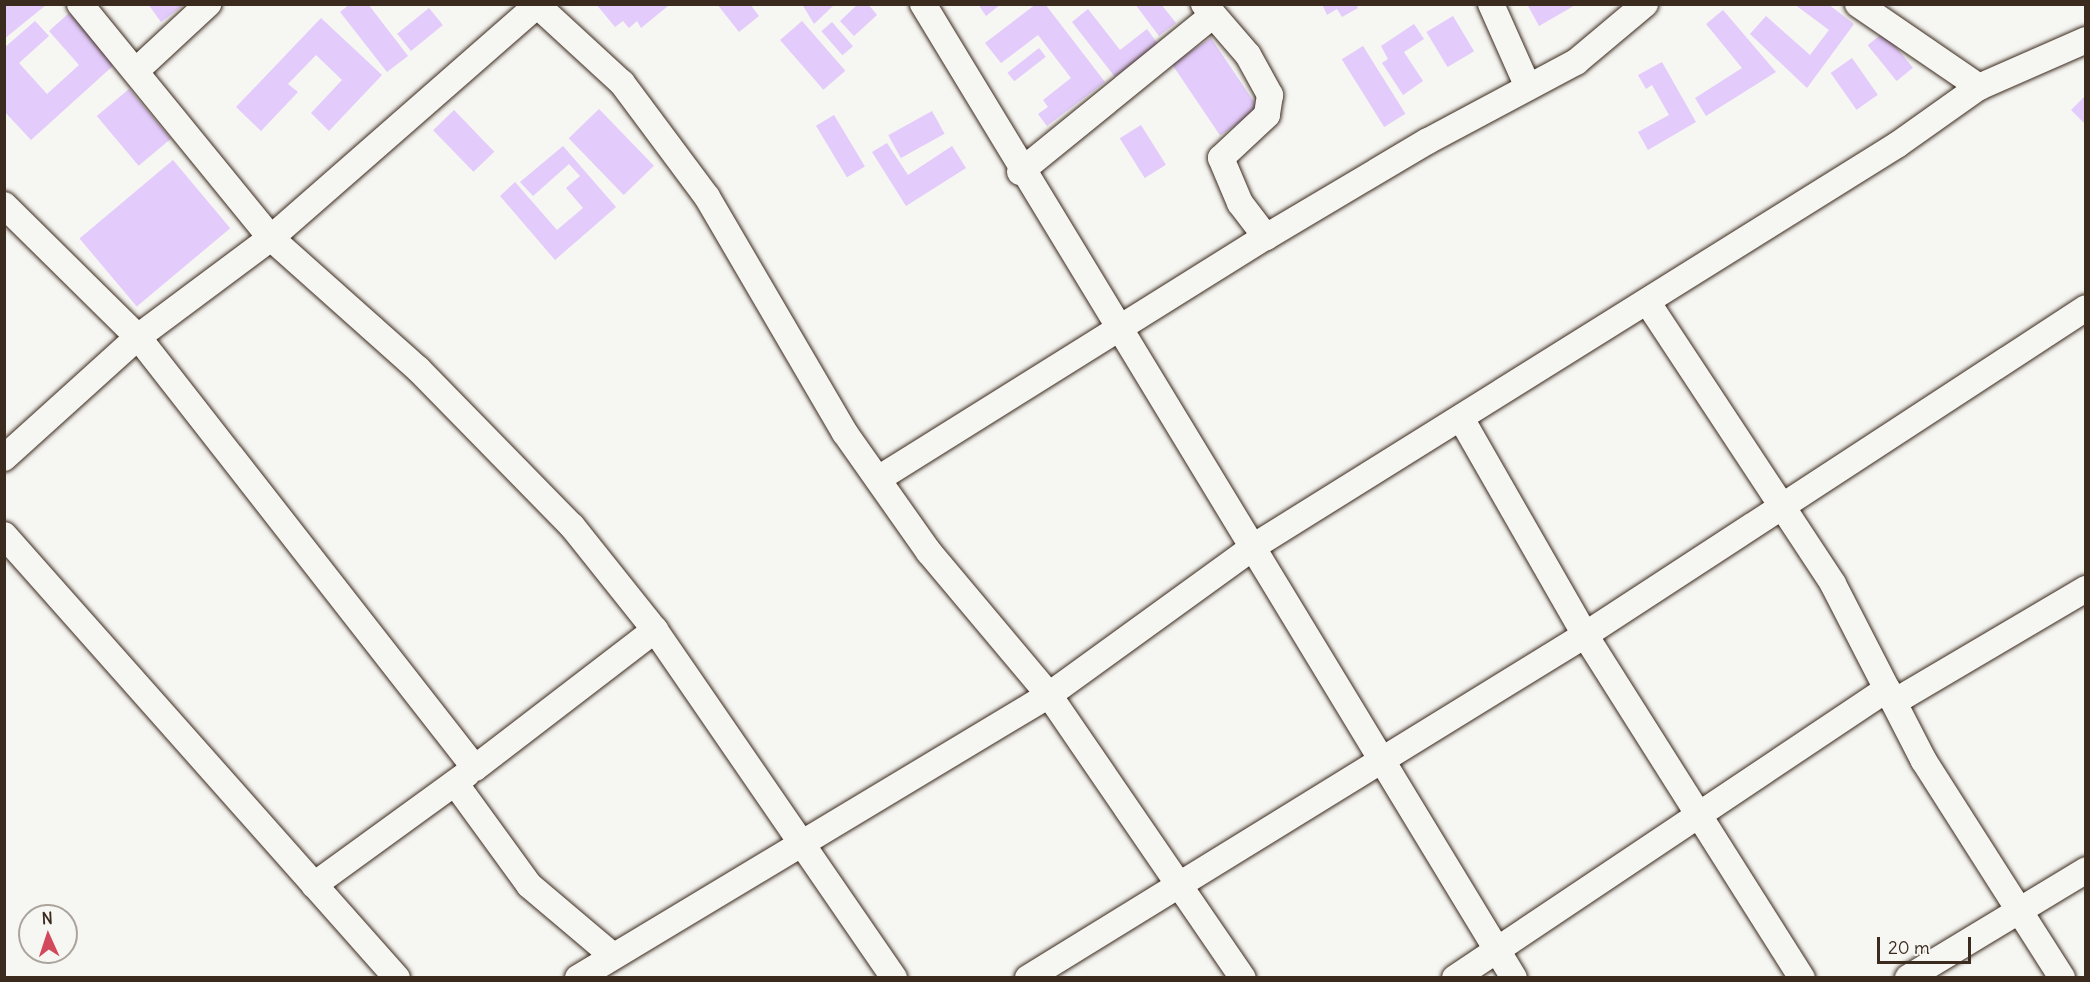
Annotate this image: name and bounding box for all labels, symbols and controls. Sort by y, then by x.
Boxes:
north arrow [18,904,78,964]
text: N [41,908,53,928]
scale bar [1880,925,1974,963]
text: 20 m [1888,936,1930,959]

